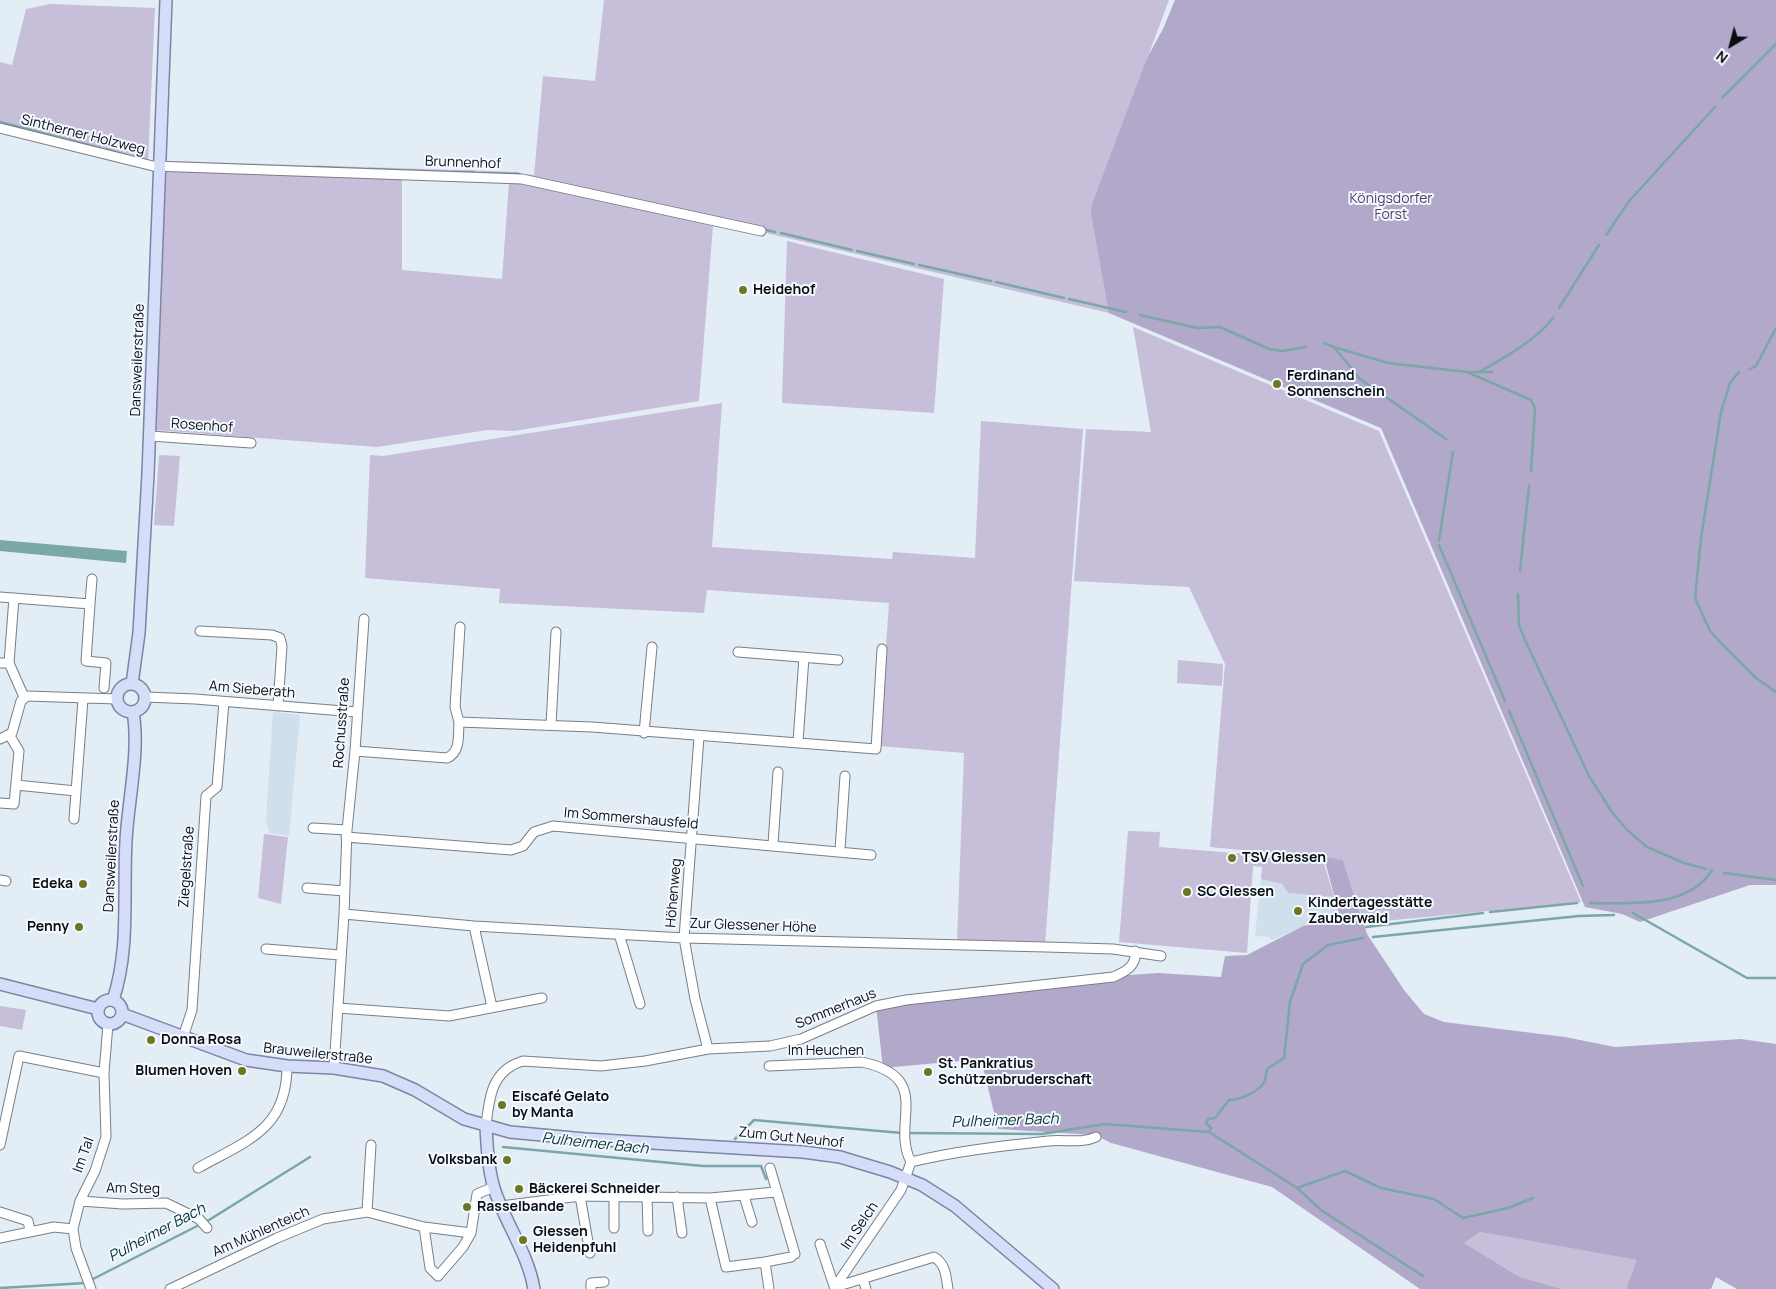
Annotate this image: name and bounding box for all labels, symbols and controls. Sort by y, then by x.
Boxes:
north arrow [1706,20,1756,70]
text: N [1712,47,1731,68]
street label: Sintherner Holzweg [19,111,147,159]
street label: Brunnenhof [425,153,501,173]
park label: Königsdorfer Forst [1350,191,1432,223]
place label: Heidehof [753,282,815,298]
marker: Heidehof [737,284,749,296]
street label: Dansweilerstraße [128,303,148,417]
place label: Ferdinand Sonnenschein [1287,368,1385,401]
marker: Ferdinand Sonnenschein [1271,378,1283,390]
street label: Rosenhof [170,415,234,437]
street label: Rochusstraße [330,677,354,769]
street label: Am Sieberath [208,678,296,702]
street label: Dansweilerstraße [101,799,123,913]
street label: Im Sommershausfeld [563,805,699,833]
street label: Ziegelstraße [176,826,198,908]
place label: TSV Glessen [1242,850,1326,866]
marker: TSV Glessen [1226,852,1238,864]
street label: Höhenweg [663,858,685,928]
place label: Edeka [32,876,73,892]
marker: Edeka [77,878,89,890]
place label: SC Glessen [1197,884,1274,900]
marker: SC Glessen [1181,886,1193,898]
place label: Kindertagesstätte Zauberwald [1308,895,1432,928]
marker: Kindertagesstätte Zauberwald [1292,905,1304,917]
street label: Zur Glessener Höhe [689,915,817,937]
place label: Penny [27,919,69,935]
marker: Penny [73,921,85,933]
street label: Sommerhaus [793,985,879,1033]
place label: Donna Rosa [161,1032,241,1048]
marker: Donna Rosa [145,1034,157,1046]
street label: Brauweilerstraße [263,1040,373,1068]
street label: Im Heuchen [788,1043,864,1059]
place label: St. Pankratius Schützenbruderschaft [938,1056,1092,1088]
place label: Blumen Hoven [135,1063,232,1079]
marker: Blumen Hoven [236,1065,248,1077]
marker: St. Pankratius Schützenbruderschaft [922,1066,934,1078]
place label: Eiscafé Gelato by Manta [512,1089,609,1122]
marker: Eiscafé Gelato by Manta [496,1099,508,1111]
water label: Pulheimer Bach [951,1110,1059,1132]
street label: Zum Gut Neuhof [738,1124,844,1152]
water label: Pulheimer Bach [541,1129,649,1159]
street label: Im Tal [70,1135,98,1175]
place label: Volksbank [428,1152,497,1168]
marker: Volksbank [501,1154,513,1166]
street label: Am Steg [106,1180,160,1198]
place label: Bäckerei Schneider [529,1181,660,1197]
marker: Bäckerei Schneider [513,1183,525,1195]
place label: Rasselbande [477,1199,564,1215]
street label: Im Selch [838,1199,882,1253]
water label: Pulheimer Bach [105,1200,209,1266]
marker: Rasselbande [461,1201,473,1213]
street label: Am Mühlenteich [210,1203,312,1261]
place label: Glessen Heidenpfuhl [533,1224,616,1256]
marker: Glessen Heidenpfuhl [517,1234,529,1246]

